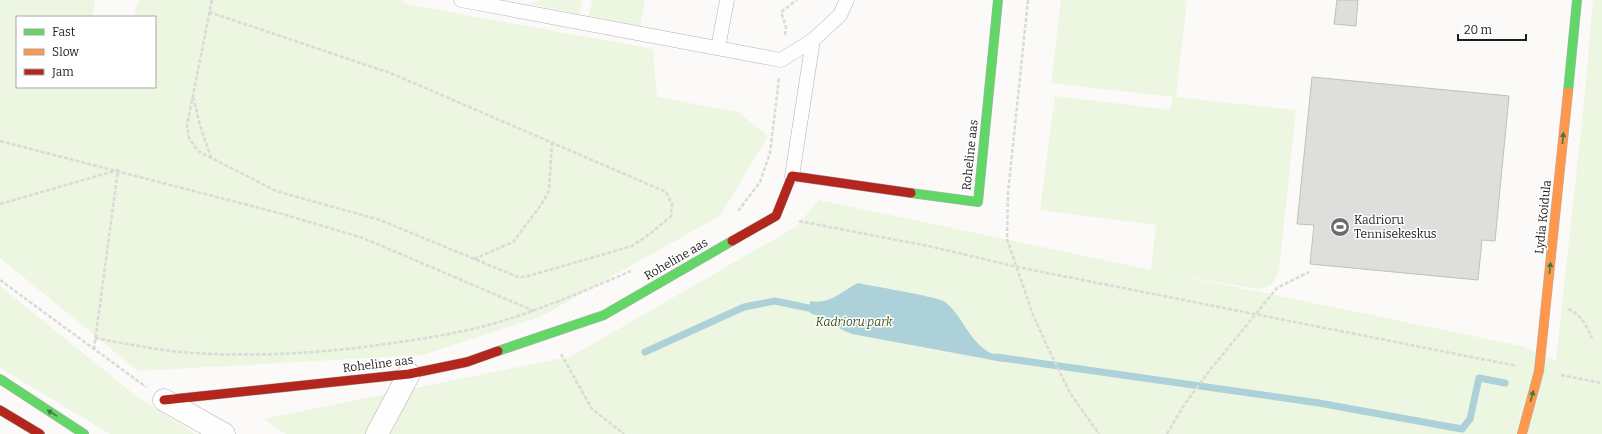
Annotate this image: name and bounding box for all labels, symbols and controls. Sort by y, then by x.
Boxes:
legend [16,16,156,88]
scale bar [1458,16,1526,42]
text: 20 m [1464,23,1493,37]
text: Fast [52,25,76,39]
text: Slow [52,45,79,59]
text: Jam [51,65,74,79]
street label: Roheline aas [959,119,981,191]
one-way arrow [1560,132,1566,144]
street label: Lydia Koidula [1532,179,1554,255]
place label: Kadrioru Tennisekeskus [1354,213,1437,241]
sports icon: Kadrioru Tennisekeskus [1329,216,1351,238]
street label: Roheline aas [642,235,710,283]
one-way arrow [1547,262,1553,274]
park label: Kadrioru park [816,315,893,329]
street label: Roheline aas [342,353,414,375]
one-way arrow [1530,390,1536,403]
one-way arrow [46,409,57,417]

